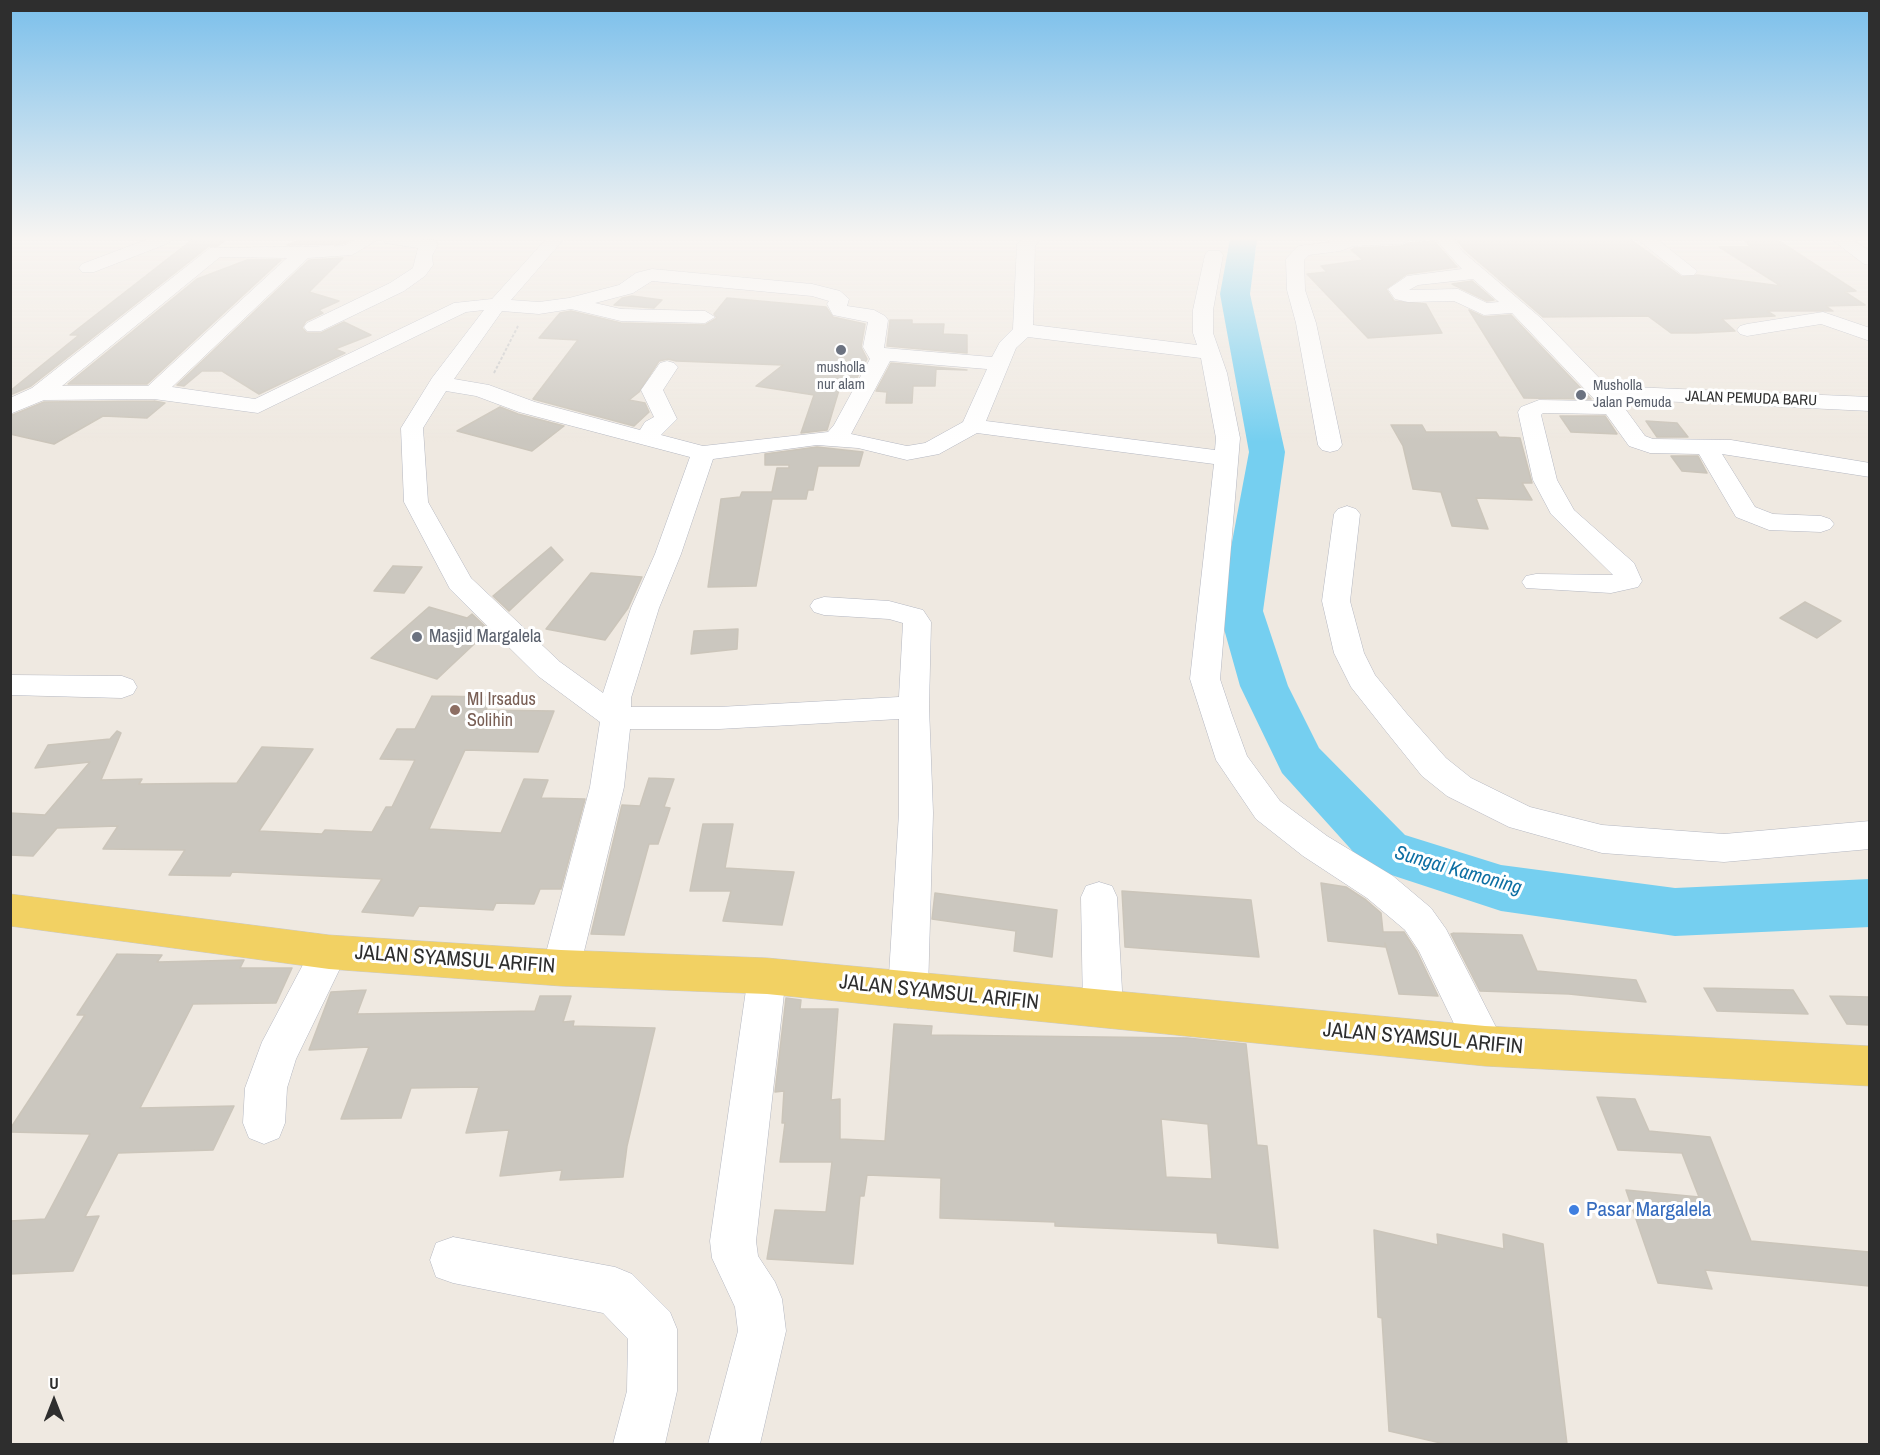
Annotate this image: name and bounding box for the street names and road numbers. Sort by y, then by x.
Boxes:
street label: JALAN PEMUDA BARU [1685,388,1817,410]
street label: JALAN SYAMSUL ARIFIN [354,940,556,980]
street label: JALAN SYAMSUL ARIFIN [838,970,1040,1016]
street label: JALAN SYAMSUL ARIFIN [1322,1018,1524,1060]

